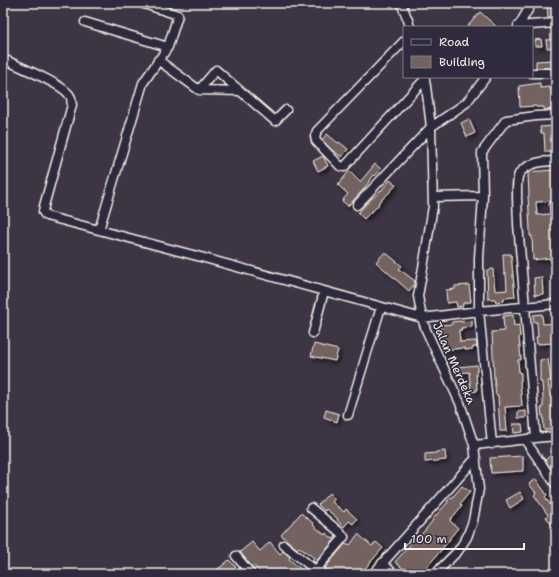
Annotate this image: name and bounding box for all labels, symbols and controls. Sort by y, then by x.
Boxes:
legend [403,26,533,78]
text: Road [439,34,470,50]
text: Building [439,54,485,70]
street label: Jalan Merdeka [429,319,479,407]
scale bar [405,525,524,551]
text: 100 m [411,531,447,547]

